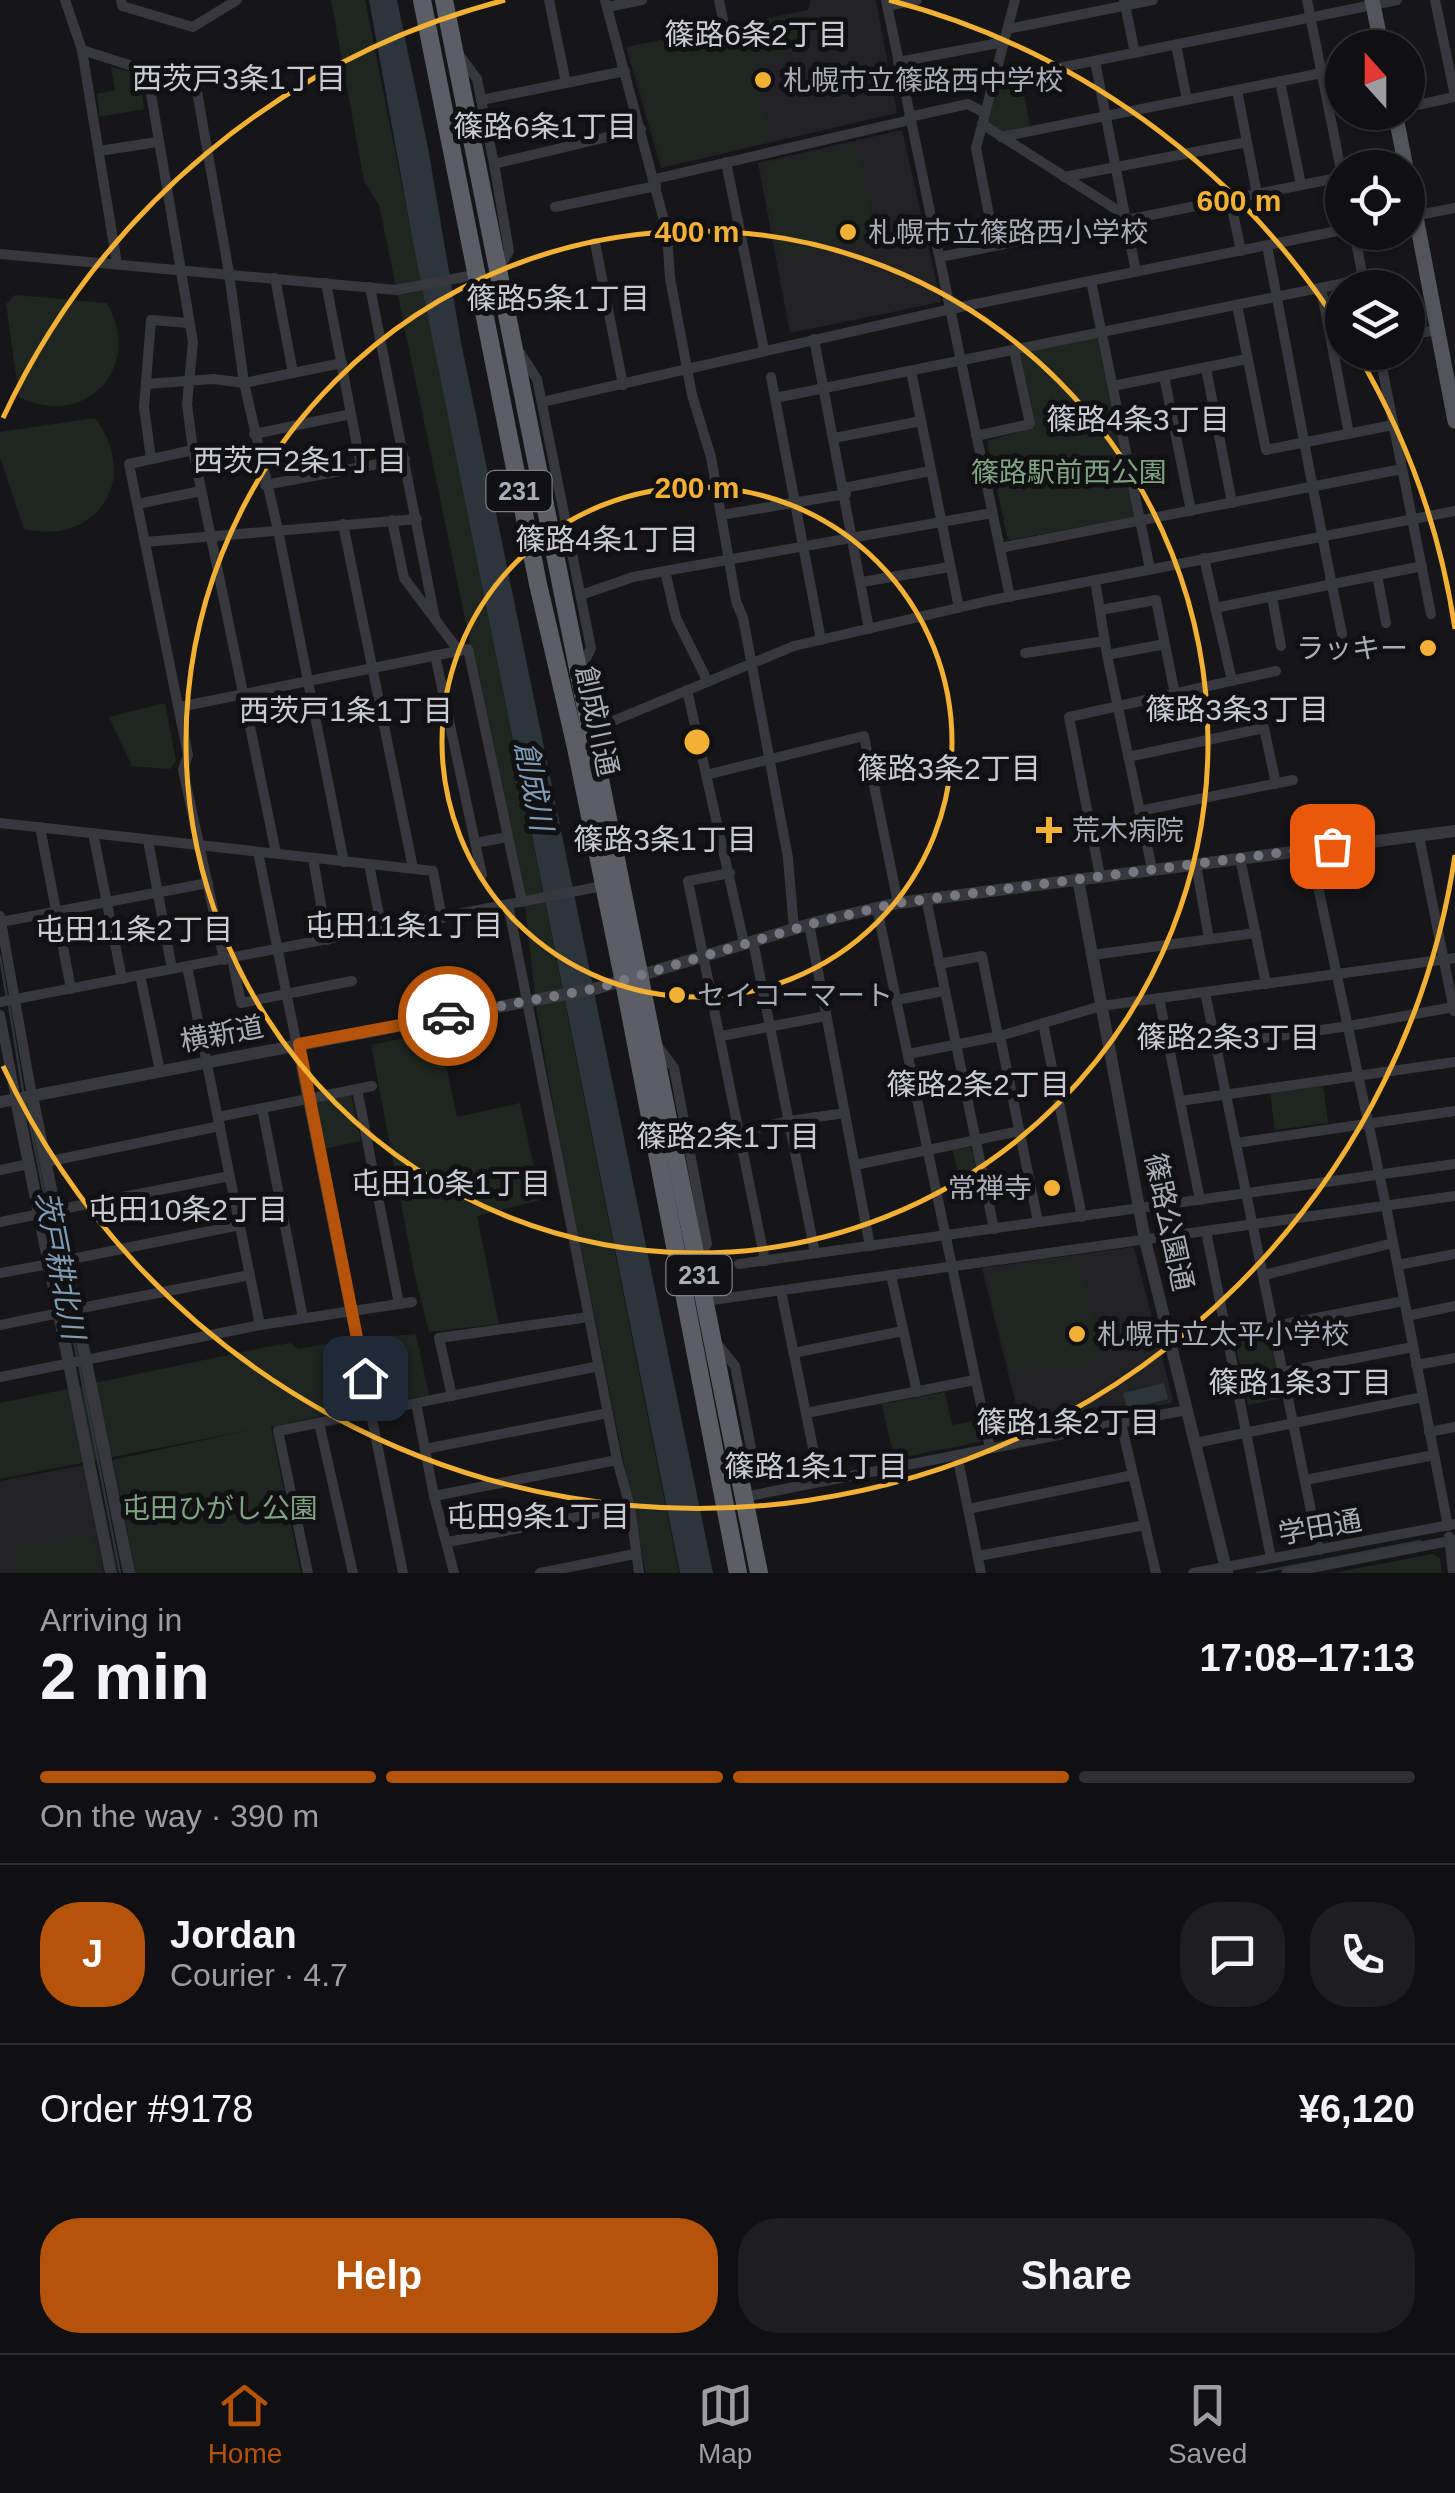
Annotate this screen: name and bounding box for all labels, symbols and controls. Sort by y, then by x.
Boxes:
district label: 篠路6条2丁目 [664,18,848,51]
north arrow [1325,30,1425,130]
map controls [1325,30,1425,370]
district label: 西茨戸3条1丁目 [132,62,346,95]
place label: 札幌市立篠路西中学校 [783,65,1063,96]
marker: 札幌市立篠路西中学校 [752,69,774,91]
district label: 篠路6条1丁目 [453,110,637,143]
button: locate [1325,150,1425,250]
text: 600 m [1196,184,1282,217]
text: 400 m [654,215,740,248]
place label: 札幌市立篠路西小学校 [868,217,1148,248]
marker: 札幌市立篠路西小学校 [837,221,859,243]
button: layers [1325,270,1425,370]
district label: 篠路5条1丁目 [466,282,650,315]
district label: 篠路4条3丁目 [1046,403,1230,436]
district label: 西茨戸2条1丁目 [193,444,407,477]
park label: 篠路駅前西公園 [971,457,1167,488]
road number: 231 [486,471,552,511]
text: 200 m [654,471,740,504]
district label: 篠路4条1丁目 [515,523,699,556]
place label: ラッキー [1296,633,1408,664]
marker: ラッキー [1417,637,1439,659]
street label: 創成川通 [570,663,624,779]
district label: 篠路3条3丁目 [1145,693,1329,726]
district label: 西茨戸1条1丁目 [239,694,453,727]
centre of rings [679,724,715,760]
water label: 創成川 [509,739,559,836]
district label: 篠路3条2丁目 [857,752,1041,785]
pin [1290,804,1375,889]
place label: 荒木病院 [1072,815,1184,846]
marker: 荒木病院 [1036,817,1062,843]
icon: bag [1305,819,1360,874]
district label: 篠路3条1丁目 [573,823,757,856]
district label: 屯田11条1丁目 [305,909,503,942]
district label: 屯田11条2丁目 [35,913,233,946]
courier [398,966,498,1066]
place label: セイコーマート [697,980,893,1011]
marker: セイコーマート [666,984,688,1006]
icon: car [421,989,476,1044]
street label: 横新道 [178,1011,266,1057]
district label: 篠路2条3丁目 [1136,1021,1320,1054]
district label: 篠路2条2丁目 [886,1068,1070,1101]
district label: 篠路2条1丁目 [636,1120,820,1153]
street label: 篠路公園通 [1139,1150,1199,1294]
district label: 屯田10条1丁目 [351,1167,551,1200]
place label: 常禅寺 [948,1173,1032,1204]
marker: 常禅寺 [1041,1177,1063,1199]
water label: 茨戸耕北川 [29,1188,91,1345]
district label: 屯田10条2丁目 [88,1193,288,1226]
road number: 231 [666,1255,732,1295]
place label: 札幌市立太平小学校 [1097,1319,1349,1350]
marker: 札幌市立太平小学校 [1066,1323,1088,1345]
pin [323,1336,408,1421]
icon: home [338,1351,393,1406]
district label: 篠路1条3丁目 [1208,1366,1392,1399]
district label: 篠路1条2丁目 [976,1406,1160,1439]
district label: 篠路1条1丁目 [724,1450,908,1483]
park label: 屯田ひがし公園 [122,1493,318,1524]
district label: 屯田9条1丁目 [446,1500,630,1533]
street label: 学田通 [1276,1504,1364,1550]
text: Arriving in [40,1602,182,1638]
text: 17:08–17:13 [1199,1637,1415,1679]
text: 2 min [40,1640,210,1713]
text: On the way · 390 m [40,1798,319,1834]
button: chat [1180,1902,1285,2007]
button: phone [1310,1902,1415,2007]
text: Jordan [170,1914,297,1956]
text: J [82,1933,103,1975]
text: Courier · 4.7 [170,1957,348,1993]
text: Order #9178 [40,2088,253,2130]
text: ¥6,120 [1299,2088,1415,2130]
button: Help [40,2218,718,2333]
button: Share [738,2218,1415,2333]
tab: Home [208,2378,282,2470]
tab: Map [698,2378,753,2470]
tab: Saved [1168,2378,1247,2470]

